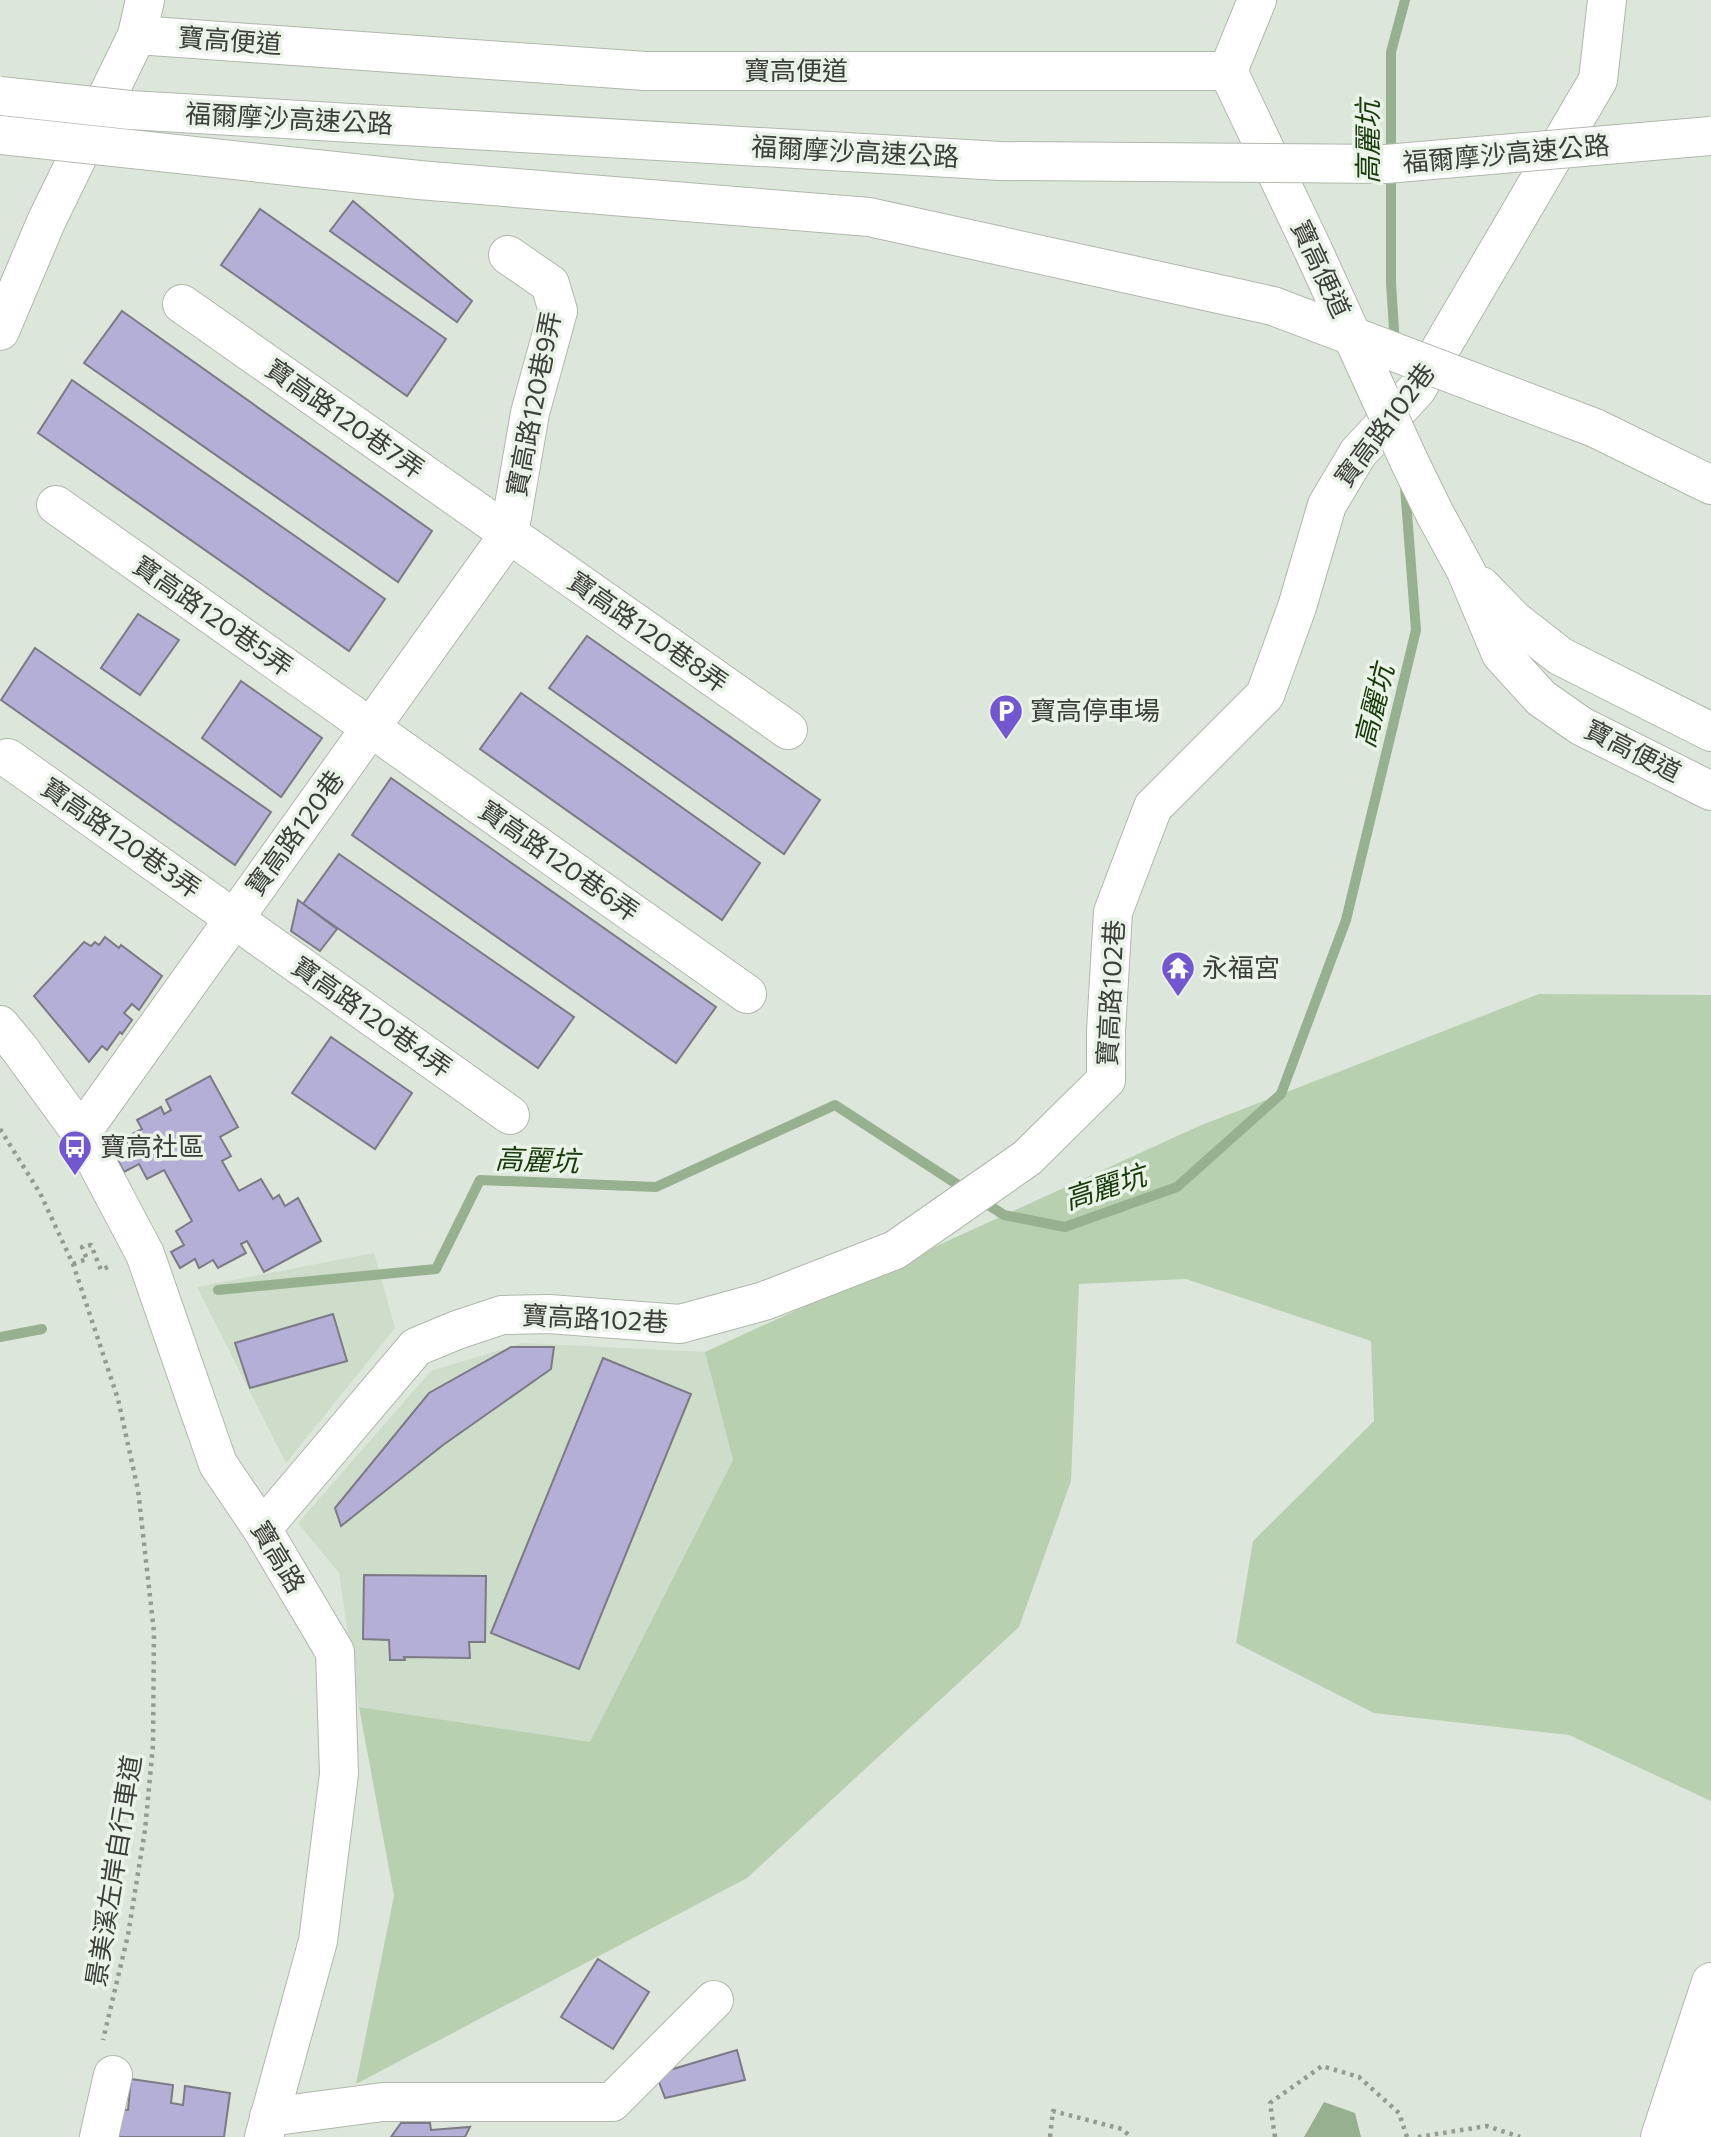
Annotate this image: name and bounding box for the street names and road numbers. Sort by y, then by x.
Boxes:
street label: 寶高便道 [177,20,283,59]
street label: 寶高便道 [744,54,848,85]
street label: 福爾摩沙高速公路 [184,97,394,138]
street label: 福爾摩沙高速公路 [1401,128,1611,177]
street label: 福爾摩沙高速公路 [750,130,960,171]
street label: 寶高便道 [1286,215,1358,322]
street label: 寶高路120巷9弄 [499,308,566,499]
street label: 寶高路120巷7弄 [261,352,431,484]
street label: 寶高路102巷 [1327,356,1440,492]
street label: 寶高路120巷5弄 [128,548,299,681]
street label: 寶高路120巷8弄 [563,564,735,697]
street label: 寶高便道 [1580,712,1687,787]
street label: 寶高路120巷 [238,764,349,900]
street label: 寶高路120巷3弄 [36,770,207,903]
street label: 寶高路120巷6弄 [474,793,646,926]
street label: 寶高路102巷 [1090,919,1129,1067]
street label: 寶高路120巷4弄 [287,949,459,1082]
street label: 寶高路102巷 [521,1298,669,1337]
street label: 寶高路 [246,1515,313,1598]
street label: 景美溪左岸自行車道 [79,1753,146,1989]

